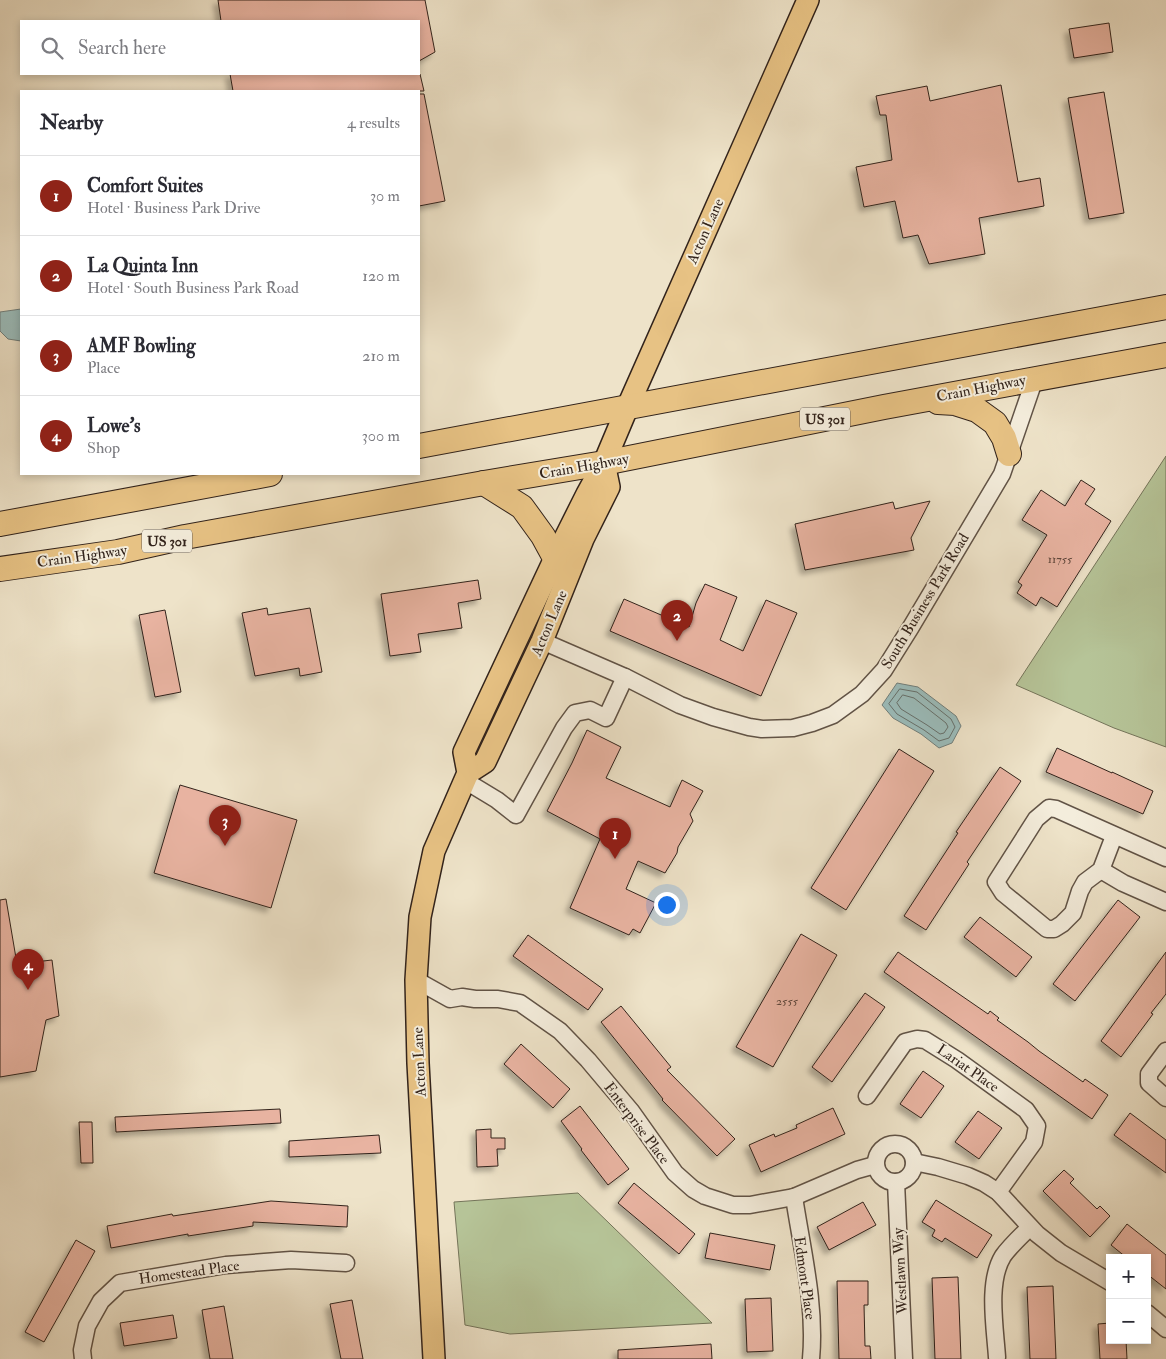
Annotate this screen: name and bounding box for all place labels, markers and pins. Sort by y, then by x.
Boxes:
pin: 2 [661,600,693,641]
pin: 3 [209,805,241,846]
pin: 1 [599,818,631,859]
pin: 4 [12,949,44,990]

